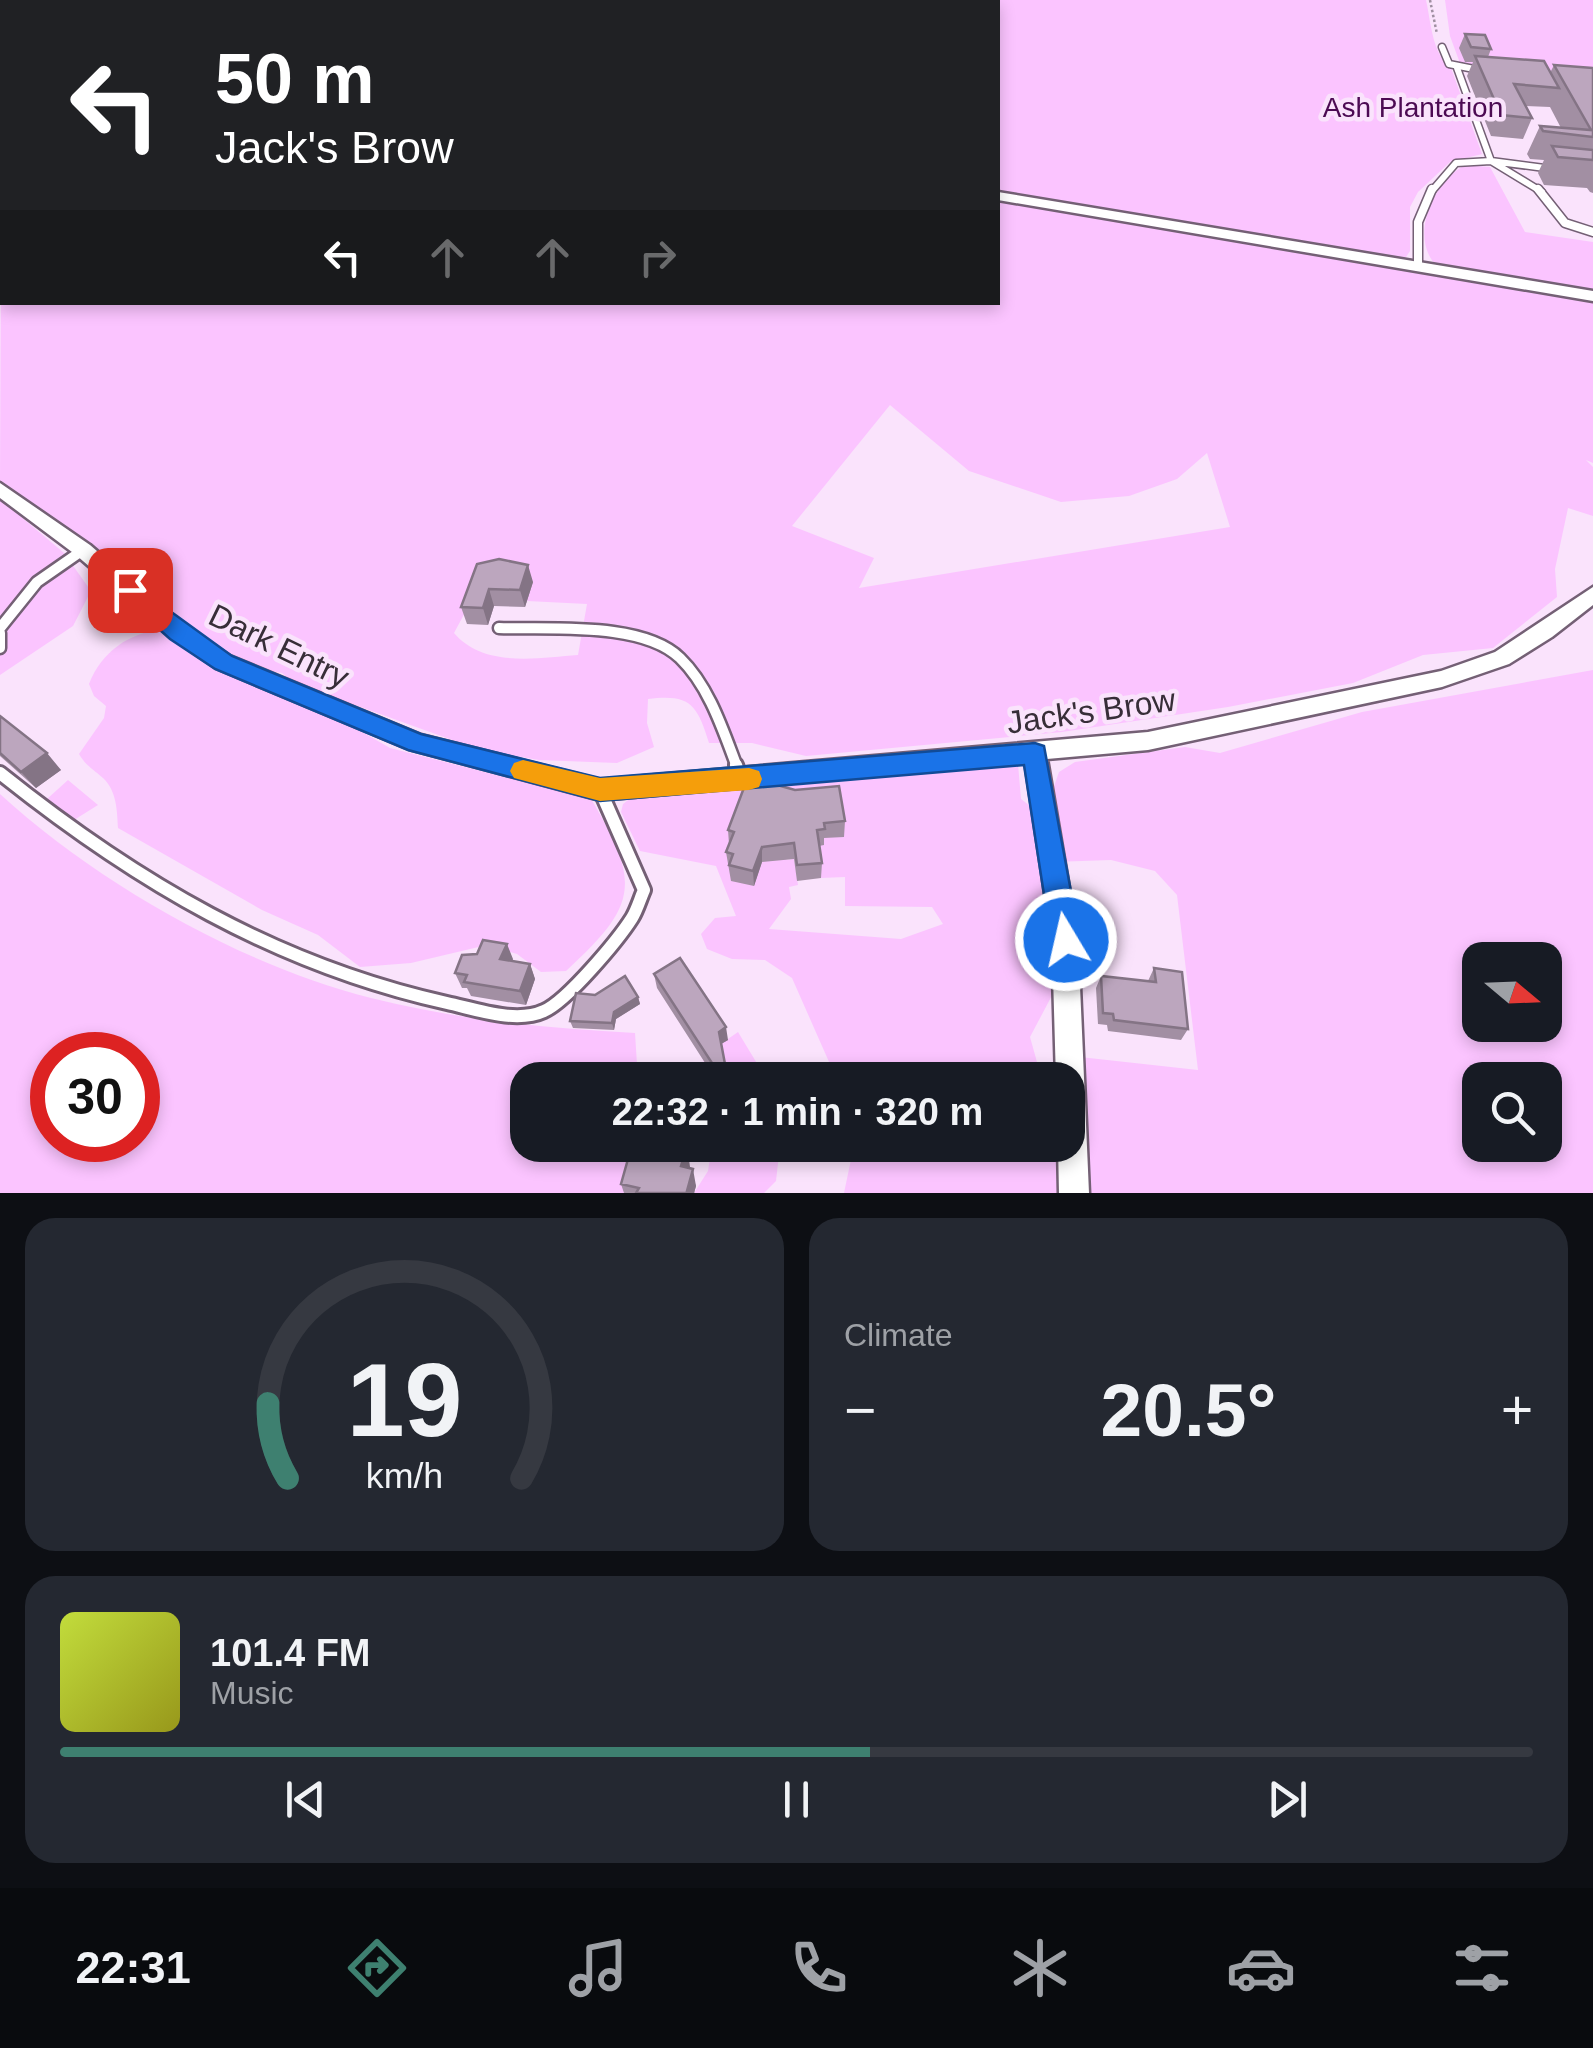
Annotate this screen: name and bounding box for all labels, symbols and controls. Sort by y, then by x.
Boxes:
icon: left [50,40,180,170]
text: 50 m [215,40,375,118]
park label: Ash Plantation [1323,92,1503,123]
text: Jack's Brow [215,122,454,173]
icon: left [315,230,370,285]
icon: ahead [420,230,475,285]
icon: ahead [525,230,580,285]
icon: right [630,230,685,285]
pin [88,548,173,633]
icon: arrive [103,563,158,618]
street label: Dark Entry [203,597,355,695]
street label: Jack's Brow [1004,681,1178,741]
position arrow [1014,888,1118,992]
north arrow [1462,942,1562,1042]
map controls [1462,942,1562,1162]
speed limit sign: 30 [30,1032,160,1162]
button: search [1462,1062,1562,1162]
text: 22:32 · 1 min · 320 m [612,1091,983,1133]
text: Climate [844,1317,952,1353]
text: 19 [347,1342,462,1458]
text: 20.5° [1101,1368,1276,1452]
text: − [844,1379,876,1441]
text: + [1501,1379,1533,1441]
text: km/h [366,1456,443,1496]
text: 101.4 FM [210,1632,371,1674]
text: Music [210,1675,294,1711]
icon: previous [278,1772,333,1827]
icon: pause [769,1772,824,1827]
icon: next [1260,1772,1315,1827]
icon: directions [342,1933,412,2003]
icon: music [563,1933,633,2003]
icon: phone [784,1933,854,2003]
icon: climate [1005,1933,1075,2003]
icon: car [1226,1933,1296,2003]
icon: filters [1447,1933,1517,2003]
text: 22:31 [76,1942,191,1993]

